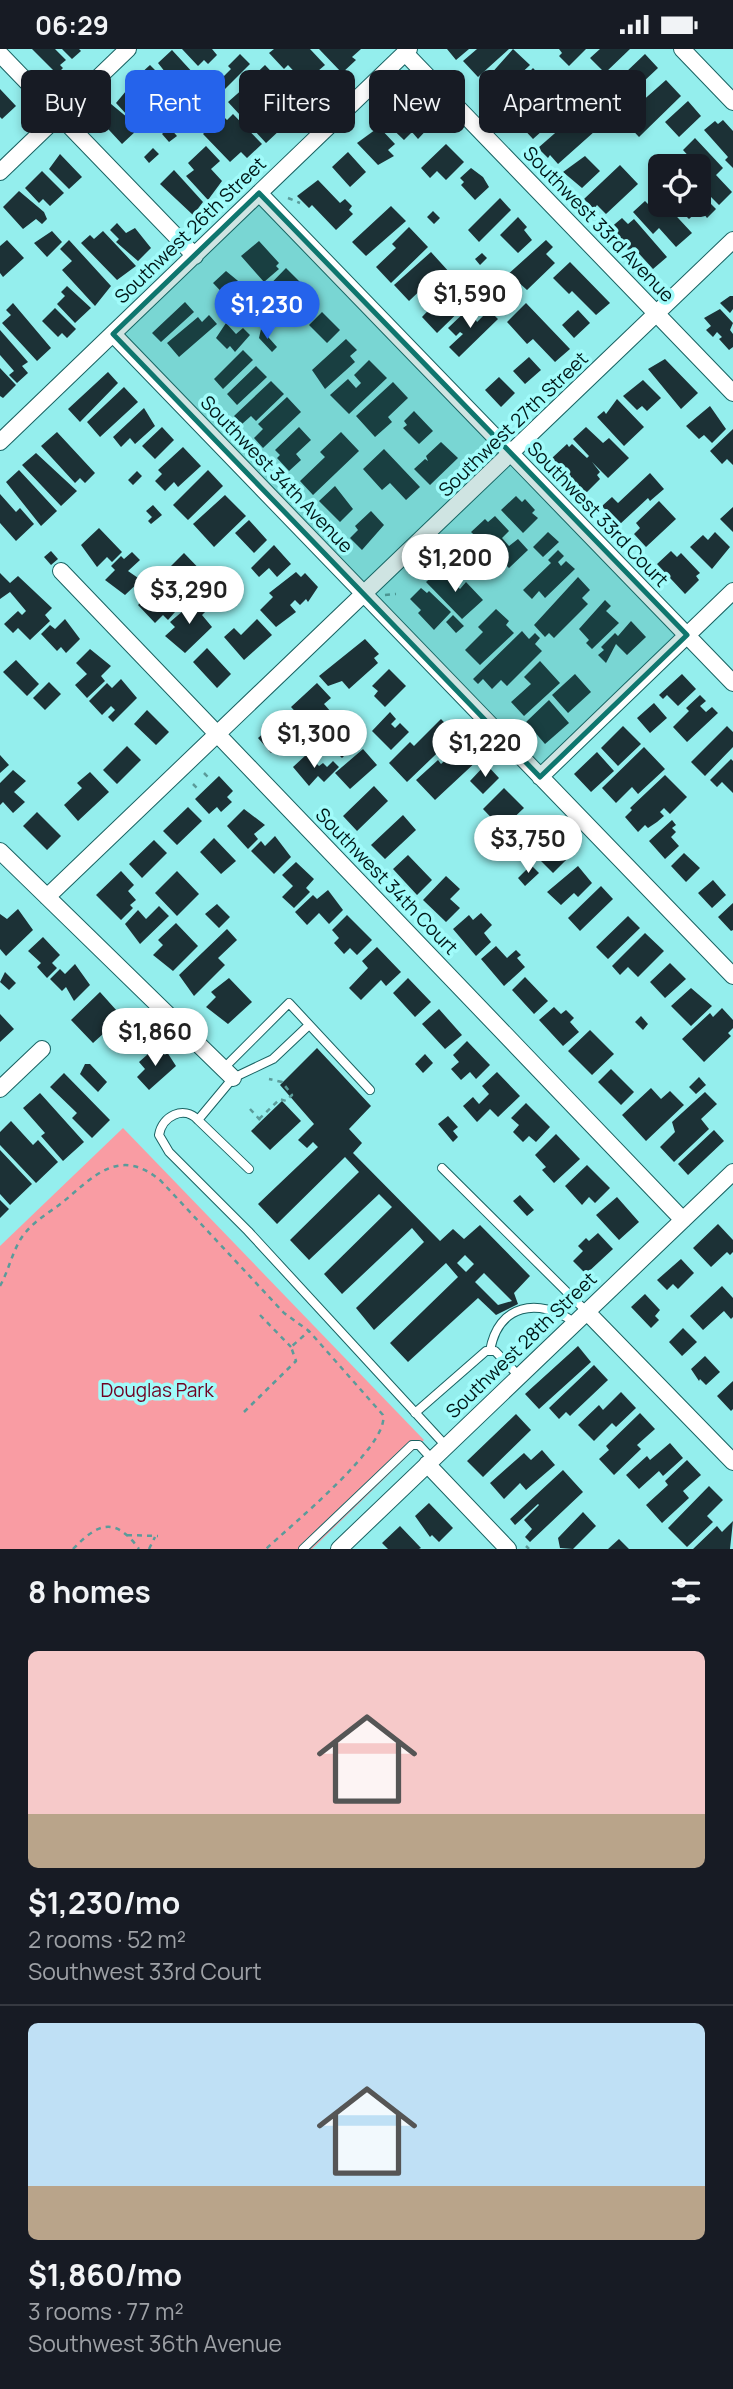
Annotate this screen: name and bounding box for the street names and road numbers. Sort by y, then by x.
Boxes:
street label: Southwest 33rd Avenue [518,140,680,308]
street label: Southwest 26th Street [109,151,271,309]
street label: Southwest 27th Street [433,346,593,502]
street label: Southwest 34th Avenue [195,390,359,558]
street label: Southwest 33rd Court [522,436,674,592]
street label: Southwest 34th Court [310,802,464,960]
street label: Southwest 28th Street [440,1266,602,1424]

